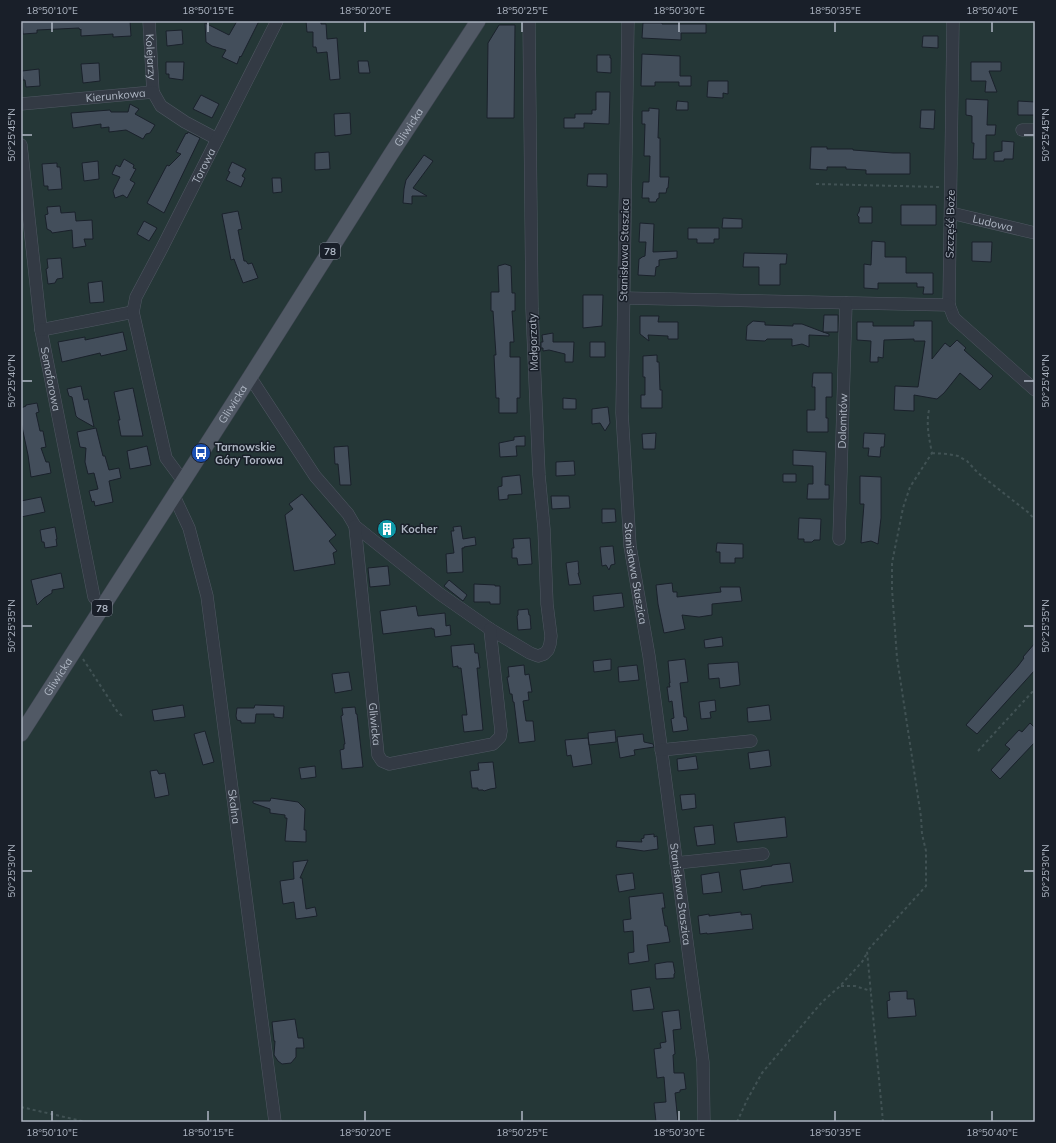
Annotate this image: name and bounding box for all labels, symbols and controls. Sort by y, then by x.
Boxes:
text: 18°50'10"E [26,4,78,17]
text: 18°50'15"E [182,4,234,17]
text: 18°50'20"E [339,4,391,17]
text: 18°50'25"E [496,4,548,17]
text: 18°50'30"E [653,4,705,17]
text: 18°50'35"E [809,4,861,17]
text: 18°50'40"E [966,4,1018,17]
street label: Kolejarzy [143,33,159,81]
street label: Kierunkowa [85,86,146,105]
street label: Gliwicka [391,105,426,149]
text: 50°25'45"N [5,108,18,162]
text: 50°25'45"N [1039,108,1052,162]
street label: Torowa [189,146,218,186]
street label: Szczęść Boże [942,190,958,258]
street label: Stanisława Staszica [616,198,632,302]
street label: Ludowa [971,211,1014,235]
road number: 78 [320,243,340,259]
street label: Małgorzaty [525,313,541,371]
street label: Semaforowa [38,346,64,412]
text: 50°25'40"N [5,354,18,408]
text: 50°25'40"N [1039,354,1052,408]
street label: Gliwicka [215,382,250,426]
street label: Dolomitów [835,393,850,449]
place label: Tarnowskie Góry Torowa [215,440,283,467]
bus stop icon: Tarnowskie Góry Torowa [190,442,212,464]
building icon: Kocher [376,518,398,540]
place label: Kocher [401,522,438,536]
street label: Stanisława Staszica [622,522,650,625]
text: 50°25'35"N [5,599,18,653]
text: 50°25'35"N [1039,599,1052,653]
road number: 78 [92,600,112,616]
street label: Gliwicka [40,655,75,699]
street label: Gliwicka [366,702,384,746]
street label: Skalna [225,788,243,825]
street label: Stanisława Staszica [667,842,694,946]
text: 50°25'30"N [5,844,18,898]
text: 50°25'30"N [1039,844,1052,898]
text: 18°50'10"E [26,1126,78,1139]
text: 18°50'15"E [182,1126,234,1139]
text: 18°50'20"E [339,1126,391,1139]
text: 18°50'25"E [496,1126,548,1139]
text: 18°50'30"E [653,1126,705,1139]
text: 18°50'35"E [809,1126,861,1139]
text: 18°50'40"E [966,1126,1018,1139]

